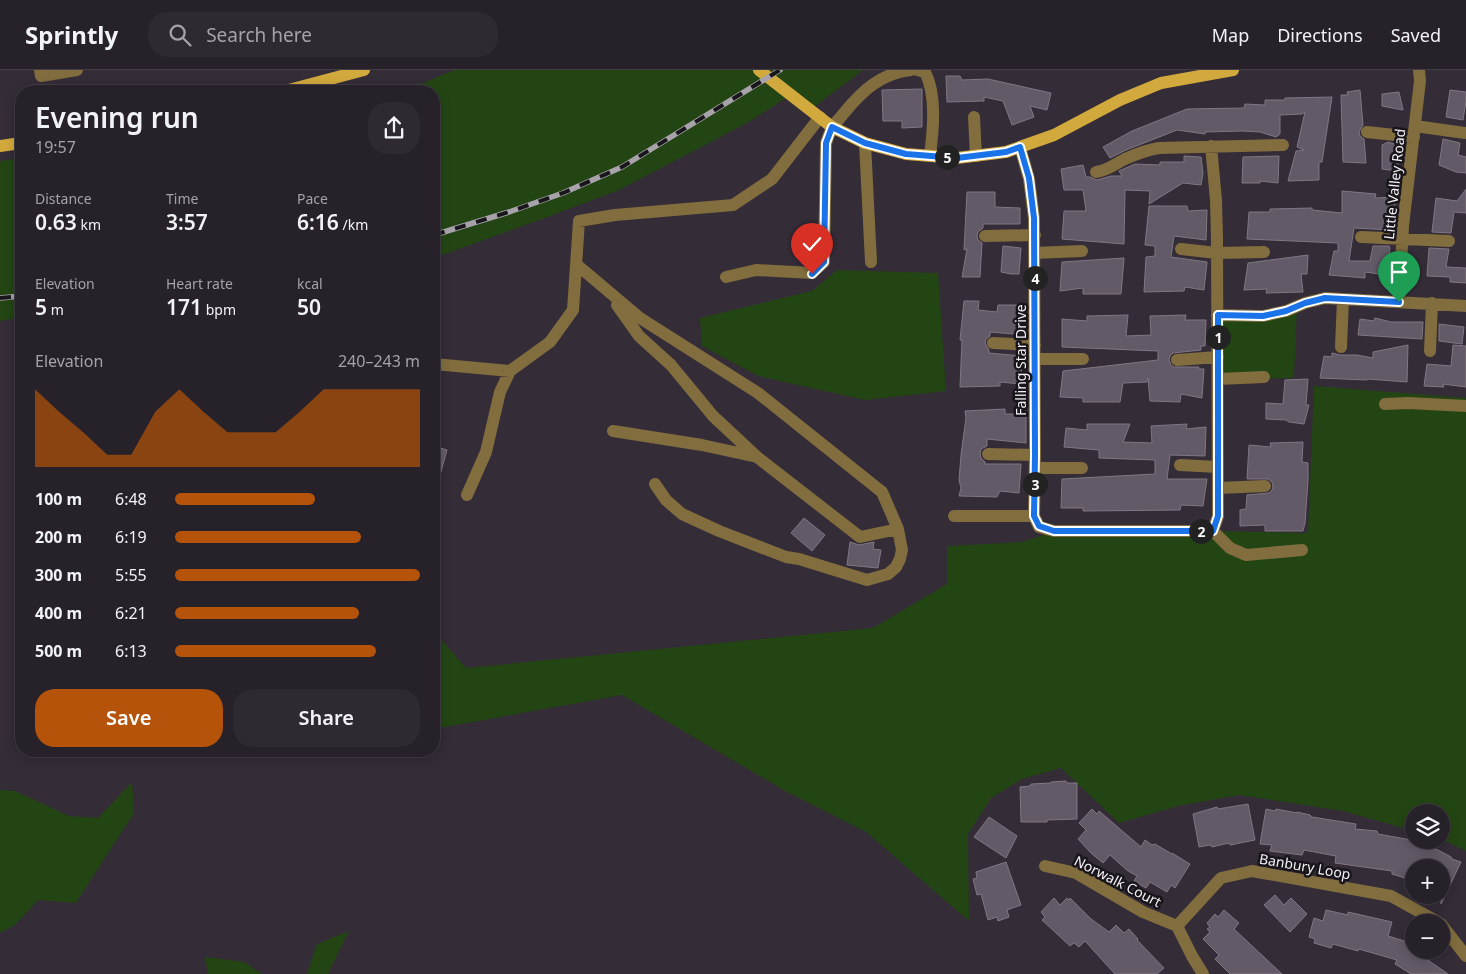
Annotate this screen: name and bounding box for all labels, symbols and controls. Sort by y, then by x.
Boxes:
search box [148,12,498,57]
text: Sprintly [25,18,118,51]
icon: search [166,21,194,49]
text: Search here [206,22,312,48]
text: Map [1212,23,1249,47]
text: Directions [1277,23,1363,47]
text: Saved [1391,23,1441,47]
text: Evening run [35,98,199,136]
button: share [368,102,420,154]
street label: Little Valley Road [1379,128,1409,240]
text: 19:57 [35,136,76,158]
pin: 5 [934,144,960,170]
text: 5 [943,148,952,167]
text: Distance [35,189,92,208]
text: Time [166,189,198,208]
text: Pace [297,189,328,208]
text: 0.63 [35,208,77,236]
text: 3:57 [166,208,208,236]
text: 6:16 [297,208,339,236]
text: km [77,215,101,234]
text: /km [339,215,368,234]
pin [791,223,833,274]
icon: check [798,230,826,258]
pin [1378,251,1420,302]
icon: arrive [1385,258,1413,286]
pin: 4 [1022,266,1048,290]
text: 4 [1031,269,1040,288]
text: Elevation [35,274,95,293]
text: Heart rate [166,274,233,293]
text: kcal [297,274,323,293]
text: 5 [35,293,47,321]
text: 171 [166,293,202,321]
text: 50 [297,293,321,321]
text: m [47,300,64,319]
text: bpm [202,300,236,319]
street label: Falling Star Drive [1011,304,1030,416]
pin: 1 [1206,324,1230,350]
text: 1 [1214,328,1223,347]
text: Elevation [35,350,103,372]
text: 240–243 m [338,350,420,372]
pin: 3 [1022,472,1048,496]
text: 3 [1031,475,1040,494]
text: 100 m [35,488,82,510]
text: 6:48 [115,488,147,510]
pin: 2 [1188,518,1214,544]
text: 2 [1197,522,1206,541]
text: 200 m [35,526,82,548]
text: 6:19 [115,526,147,548]
text: 300 m [35,564,82,586]
text: 5:55 [115,564,147,586]
text: 400 m [35,602,82,624]
text: 6:21 [115,602,147,624]
text: 500 m [35,640,82,662]
text: 6:13 [115,640,147,662]
button: Save [35,689,223,747]
button: Share [233,689,420,747]
map controls [1405,804,1450,959]
button: layers [1405,804,1450,849]
street label: Banbury Loop [1258,849,1352,883]
street label: Norwalk Court [1071,851,1165,911]
button: + [1405,859,1450,904]
button: − [1405,914,1450,959]

